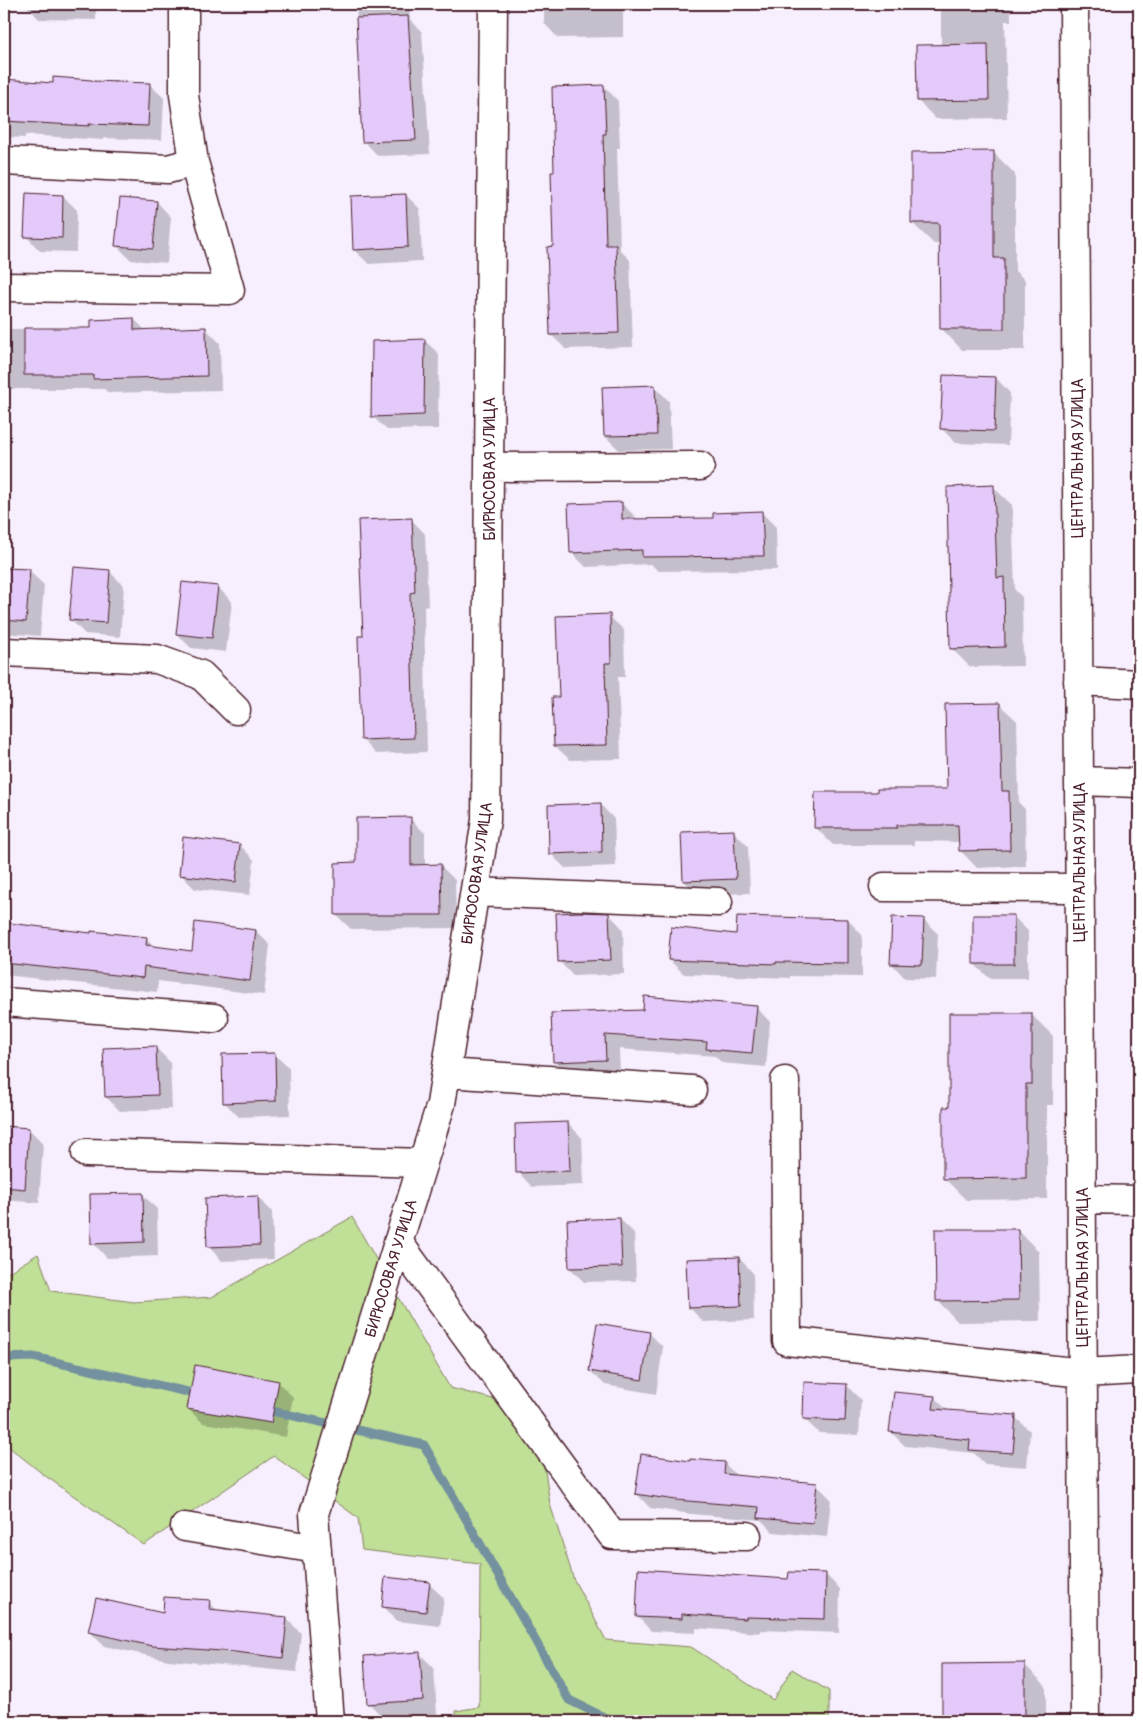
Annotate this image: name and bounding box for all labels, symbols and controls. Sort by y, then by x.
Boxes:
street label: ЦЕНТРАЛЬНАЯ УЛИЦА [1068,378,1088,538]
street label: БИРЮСОВАЯ УЛИЦА [480,397,500,541]
street label: ЦЕНТРАЛЬНАЯ УЛИЦА [1070,782,1090,942]
street label: БИРЮСОВАЯ УЛИЦА [457,801,497,946]
street label: ЦЕНТРАЛЬНАЯ УЛИЦА [1073,1187,1093,1347]
street label: БИРЮСОВАЯ УЛИЦА [360,1197,422,1340]

